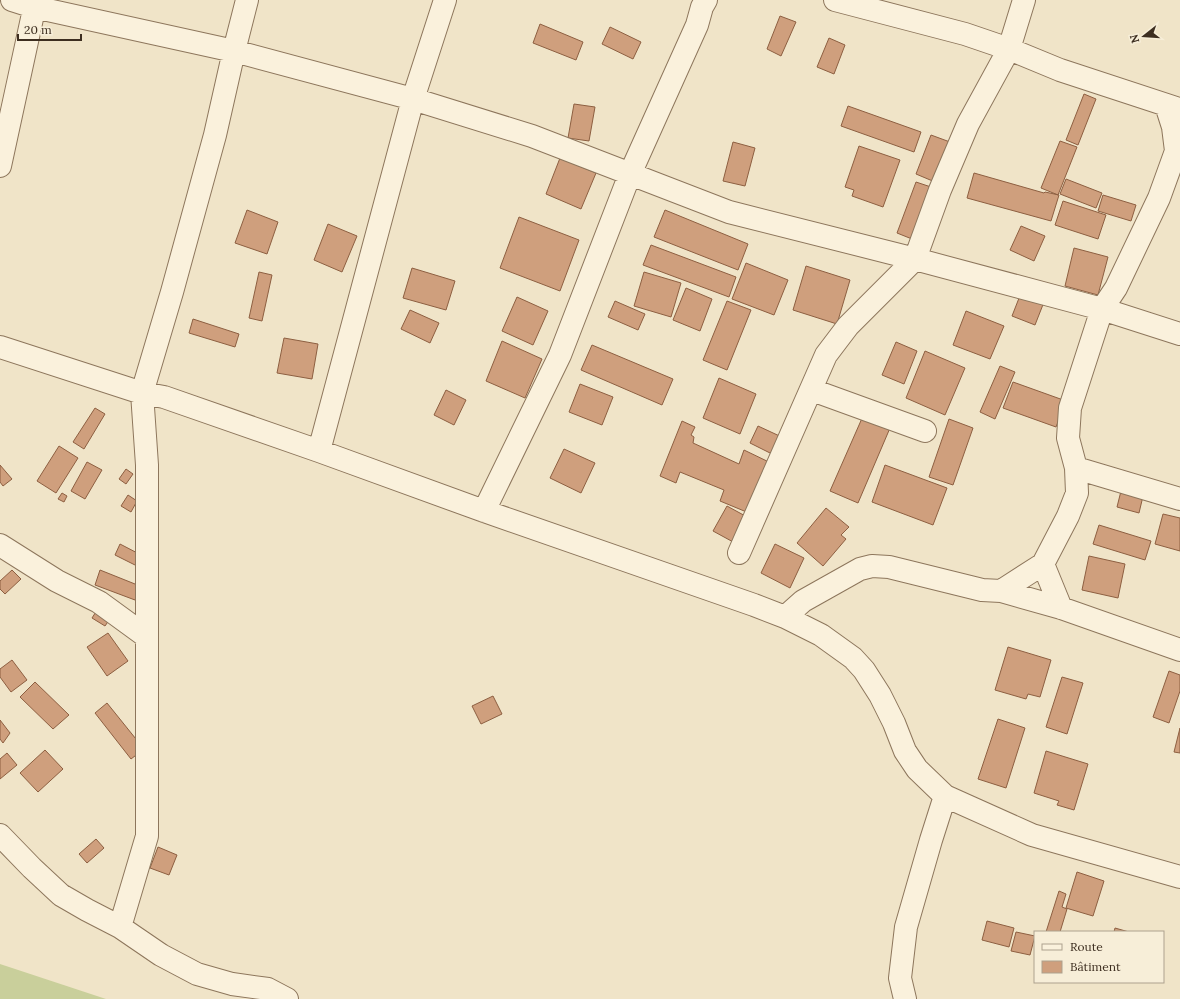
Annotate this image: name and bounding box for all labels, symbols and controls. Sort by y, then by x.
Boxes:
scale bar [18,16,81,42]
north arrow [1124,16,1164,56]
text: 20 m [24,22,52,37]
text: N [1126,32,1142,45]
legend [1034,931,1164,983]
text: Route [1070,939,1103,954]
text: Bâtiment [1070,959,1121,974]

